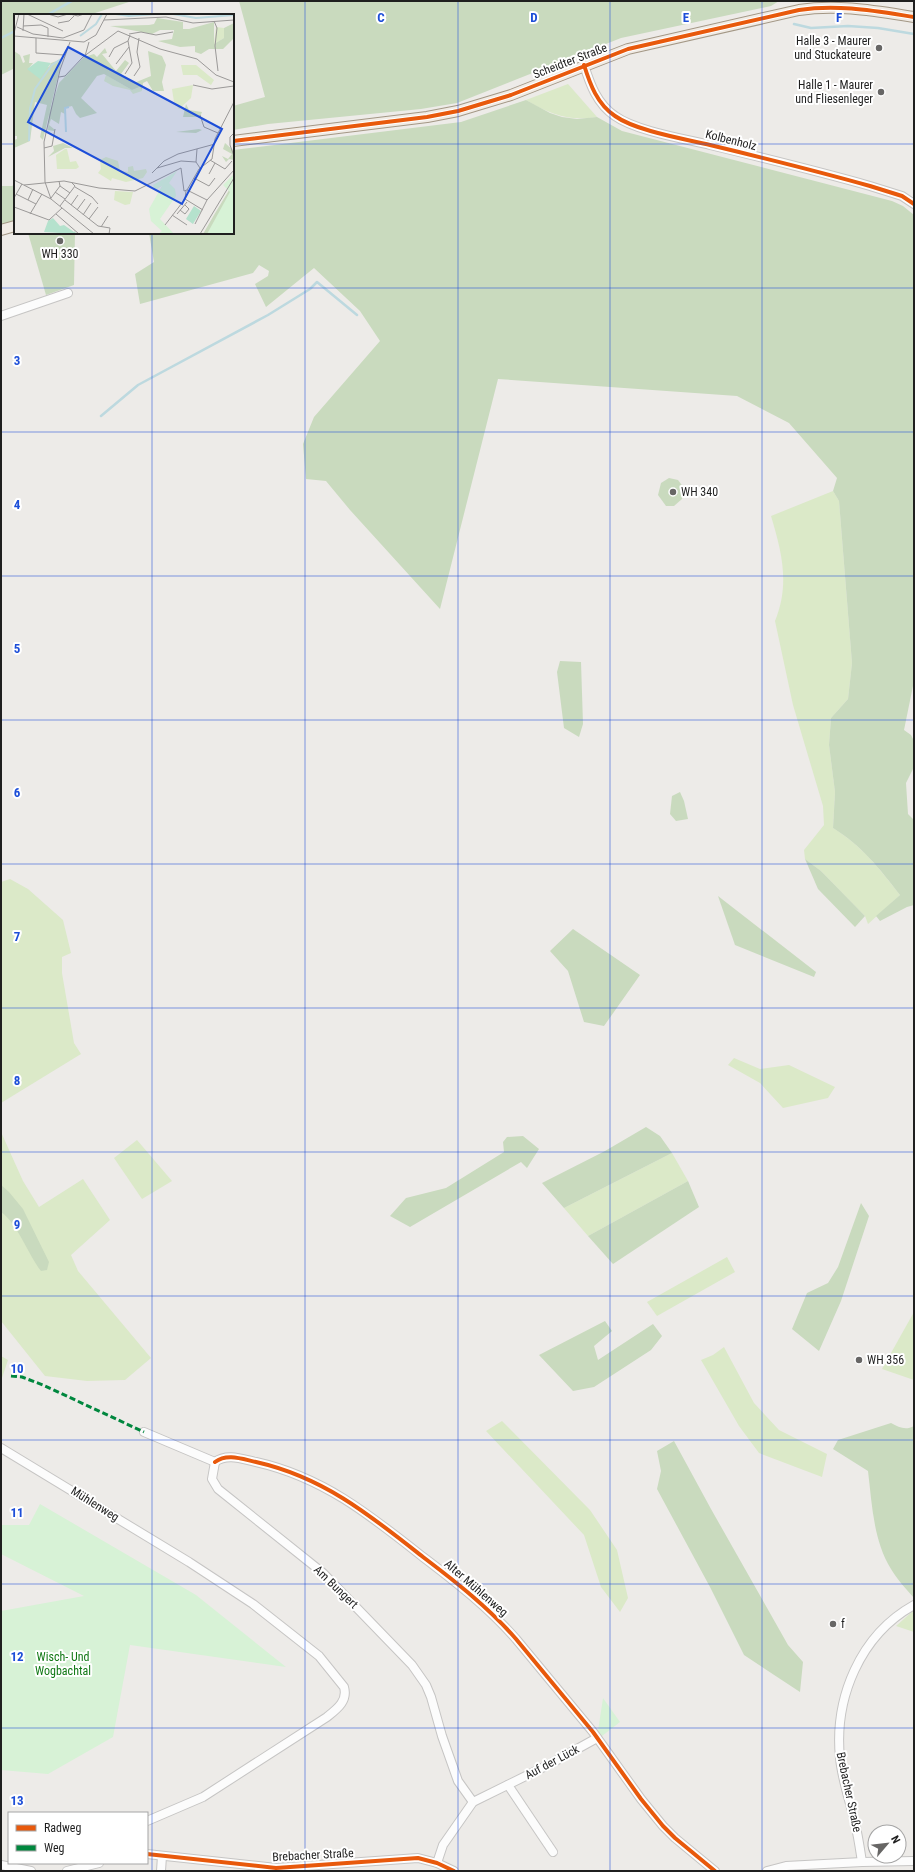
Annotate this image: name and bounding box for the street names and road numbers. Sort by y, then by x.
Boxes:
street label: Scheidter Straße [531,40,609,82]
street label: Kolbenholz [704,127,758,153]
street label: Mühlenweg [68,1484,122,1524]
street label: Alter Mühlenweg [441,1557,511,1619]
street label: Am Bungert [311,1563,361,1612]
street label: Auf der Lück [522,1742,582,1782]
street label: Brebacher Straße [834,1751,864,1834]
street label: Brebacher Straße [272,1846,354,1864]

